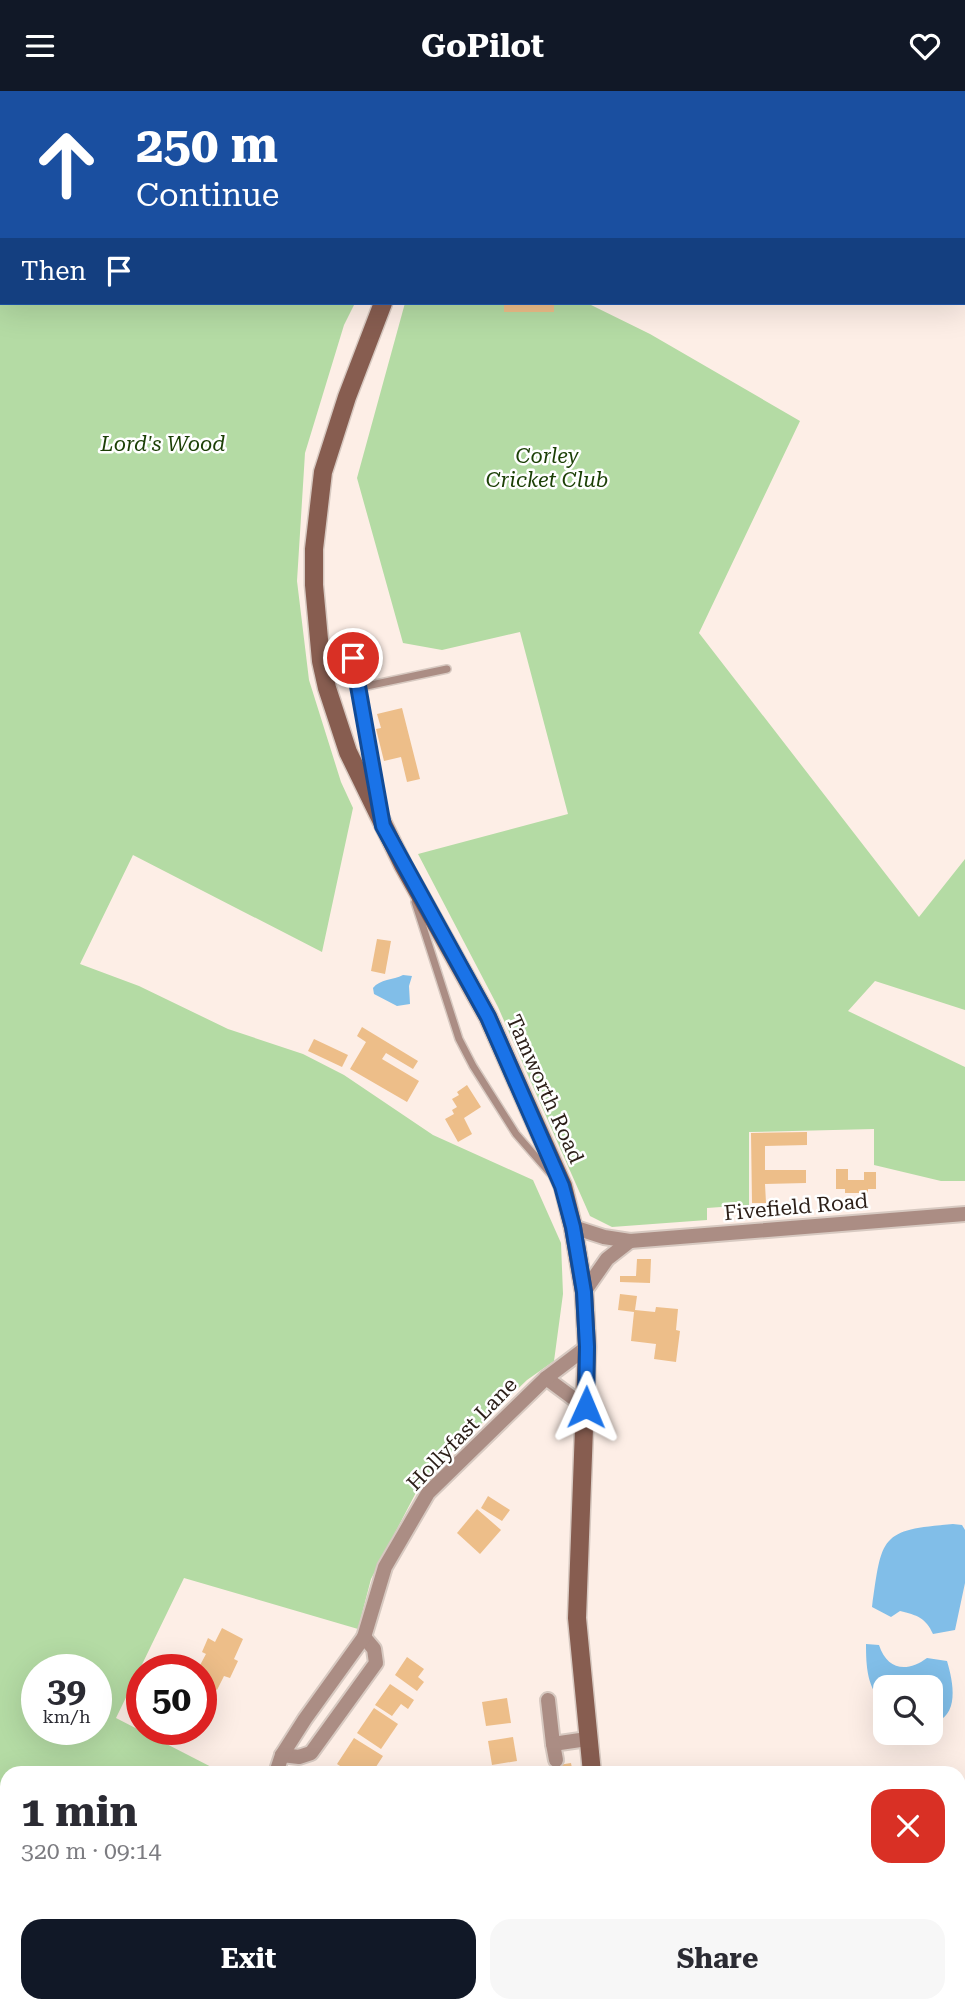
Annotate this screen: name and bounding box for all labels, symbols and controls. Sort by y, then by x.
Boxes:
icon: menu [21,27,59,65]
text: GoPilot [421,27,544,65]
icon: heart [906,27,944,65]
text: 250 m [136,117,278,174]
icon: ahead [21,119,112,210]
text: Continue [136,176,279,214]
icon: arrive [100,252,138,290]
text: Then [21,256,86,286]
park label: Lord's Wood [100,432,225,456]
park label: Corley Cricket Club [486,444,608,492]
pin [323,628,383,688]
icon: arrive [334,639,372,677]
street label: Tamworth Road [501,1011,589,1168]
street label: Fivefield Road [723,1189,870,1225]
position arrow [549,1370,623,1444]
street label: Hollyfast Lane [402,1373,522,1495]
speed limit sign: 50 [126,1654,217,1745]
text: 39 [47,1670,86,1711]
map controls [873,1675,943,1745]
button: search [873,1675,943,1745]
text: km/h [42,1706,91,1727]
text: 1 min [21,1787,138,1836]
button: close [871,1789,945,1863]
text: 320 m · 09:14 [21,1838,161,1865]
button: Exit [21,1919,476,1999]
button: Share [490,1919,945,1999]

